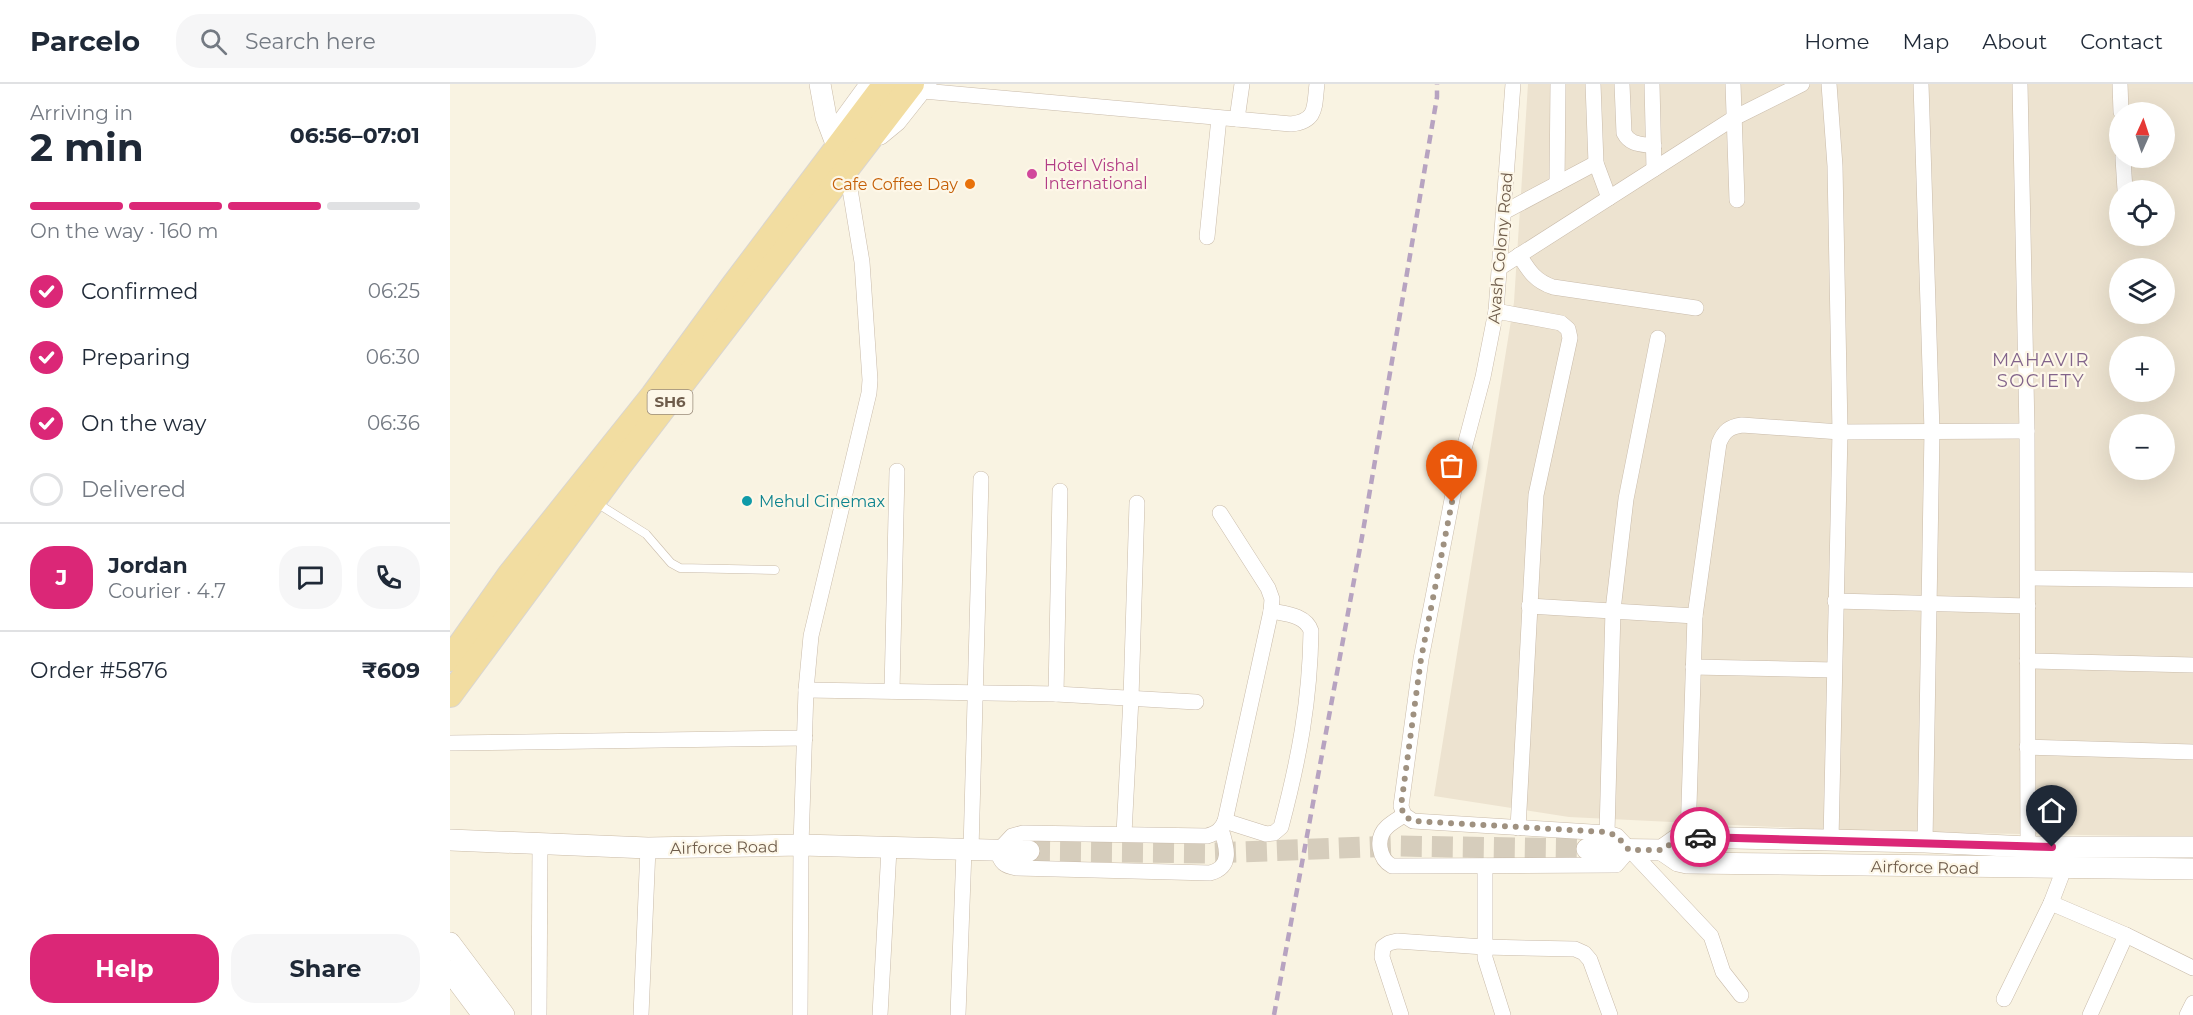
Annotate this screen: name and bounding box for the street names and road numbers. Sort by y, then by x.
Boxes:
street label: Avash Colony Road [1484,171,1517,325]
road number: SH6 [648,390,692,414]
street label: Airforce Road [670,837,778,858]
street label: Airforce Road [1871,857,1979,878]

